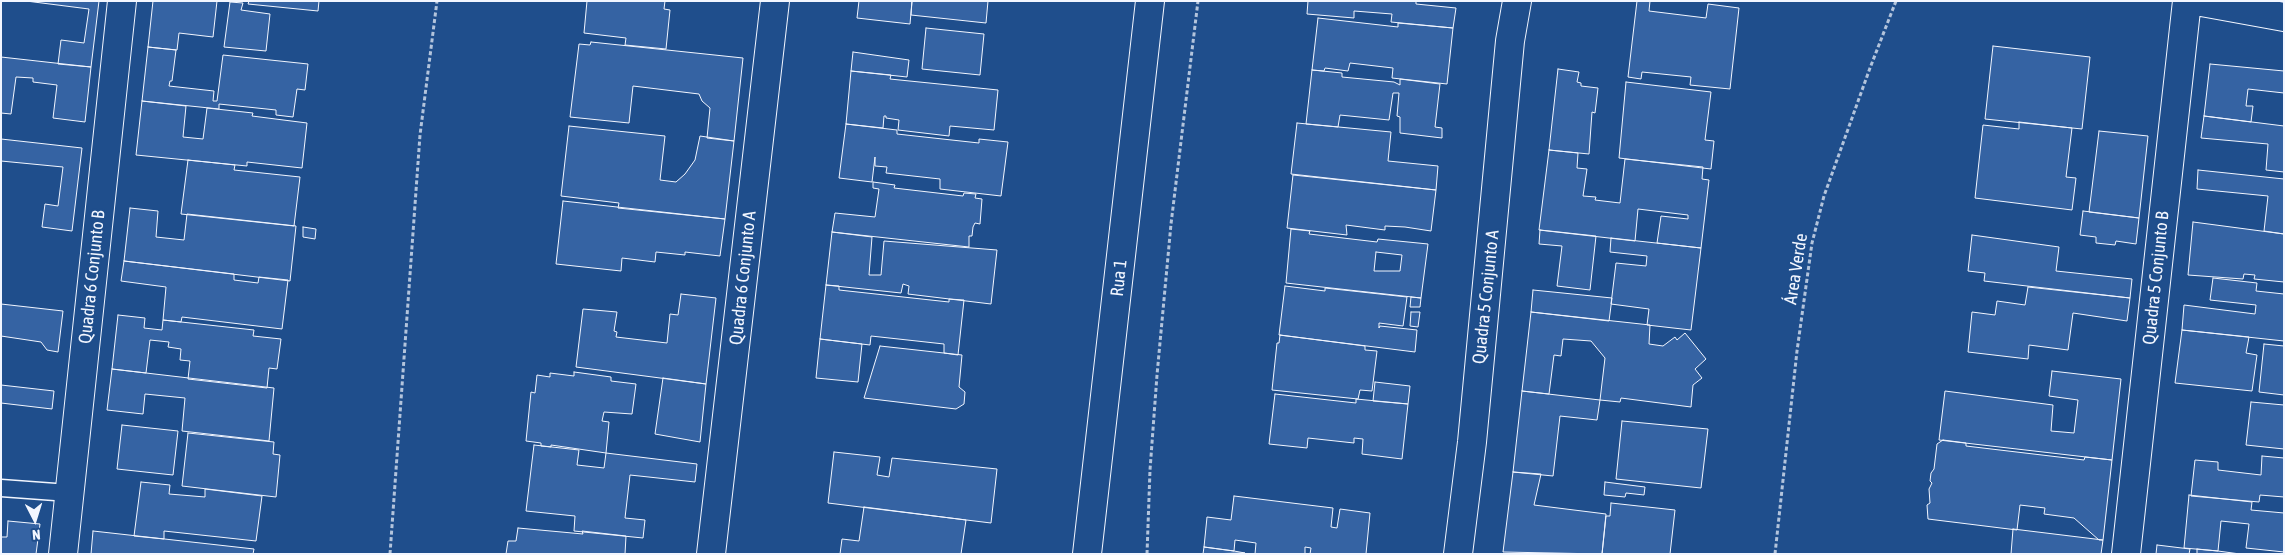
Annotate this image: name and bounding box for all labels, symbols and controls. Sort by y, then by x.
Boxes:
street label: Quadra 6 Conjunto B [74,209,110,345]
street label: Quadra 6 Conjunto A [725,210,761,346]
street label: Quadra 5 Conjunto B [2138,210,2174,346]
street label: Quadra 5 Conjunto A [1468,229,1504,365]
street label: Área Verde [1780,232,1812,306]
street label: Rua 1 [1106,258,1132,298]
north arrow [10,495,60,545]
text: N [32,527,41,543]

